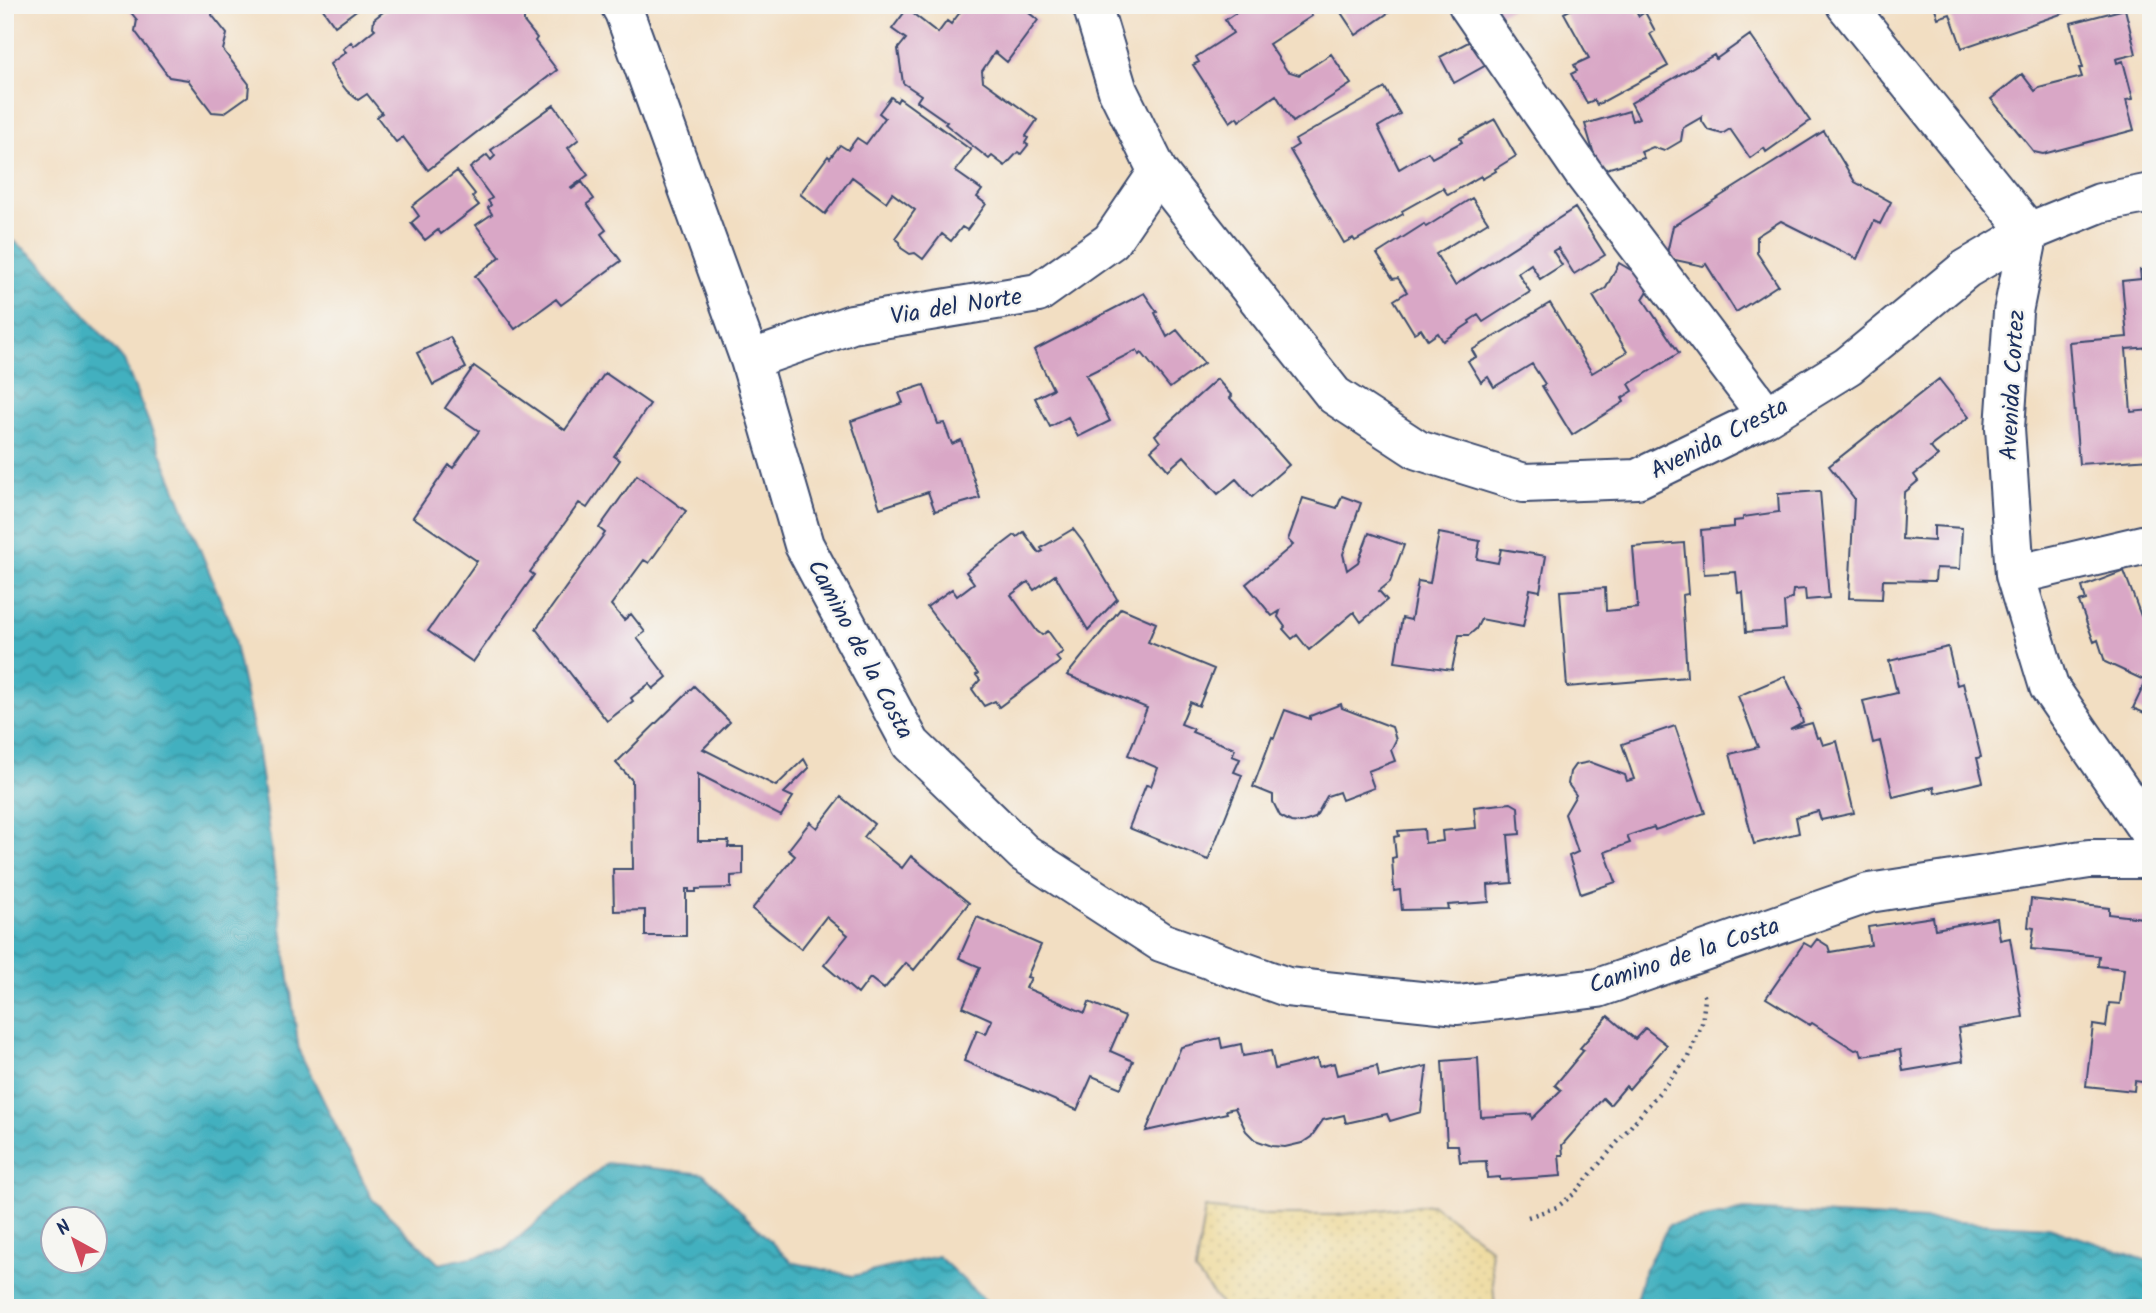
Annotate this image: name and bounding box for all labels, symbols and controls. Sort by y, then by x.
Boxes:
street label: Via del Norte [888,278,1025,337]
street label: Avenida Cortez [1990,309,2037,461]
street label: Avenida Cresta [1644,388,1796,491]
street label: Camino de la Costa [796,553,924,747]
street label: Camino de la Costa [1584,907,1785,1006]
north arrow [38,1204,108,1274]
text: N [50,1213,79,1244]

